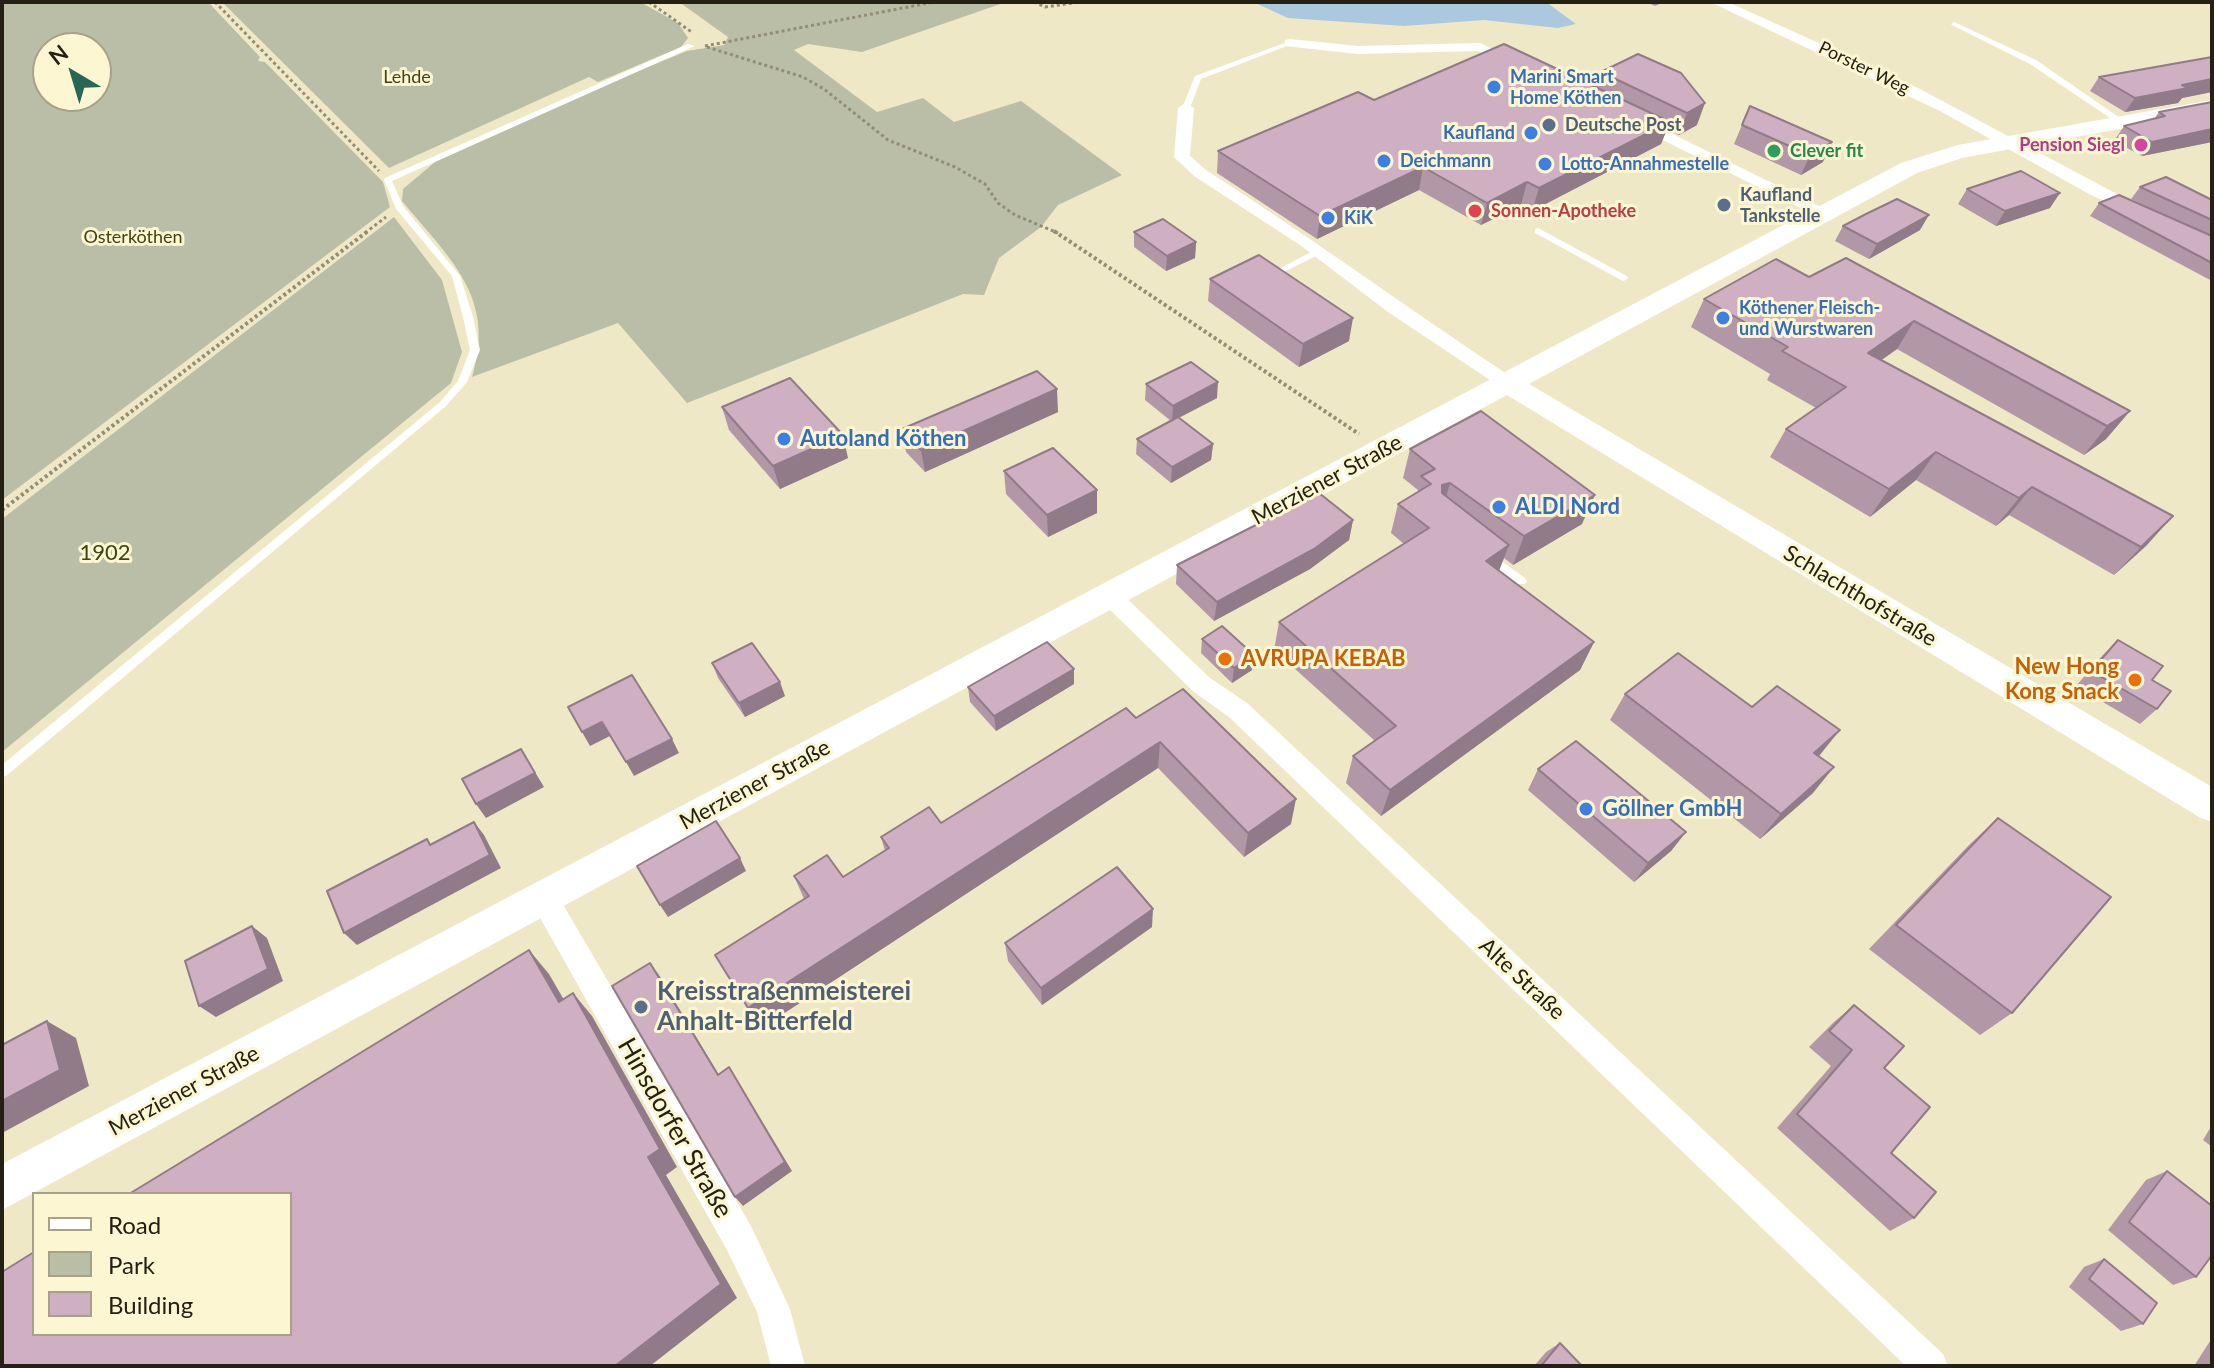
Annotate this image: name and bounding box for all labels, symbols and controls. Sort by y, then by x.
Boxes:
north arrow [32,32,112,112]
street label: Porster Weg [1815,37,1913,99]
text: N [43,38,73,70]
park label: Lehde [383,66,431,88]
place label: Marini Smart Home Köthen [1510,66,1621,108]
marker: Marini Smart Home Köthen [1485,78,1503,96]
place label: Deutsche Post [1565,114,1681,136]
marker: Deutsche Post [1540,116,1558,134]
place label: Kaufland [1443,122,1515,144]
marker: Kaufland [1522,124,1540,142]
place label: Pension Siegl [2019,134,2125,156]
marker: Pension Siegl [2132,136,2150,154]
place label: Clever fit [1790,140,1863,162]
marker: Clever fit [1765,142,1783,160]
place label: Deichmann [1400,150,1491,172]
marker: Deichmann [1375,152,1393,170]
place label: Lotto-Annahmestelle [1561,153,1729,175]
marker: Lotto-Annahmestelle [1536,155,1554,173]
place label: Kaufland Tankstelle [1740,184,1820,226]
marker: Kaufland Tankstelle [1715,196,1733,214]
place label: Sonnen-Apotheke [1491,200,1636,222]
marker: Sonnen-Apotheke [1466,202,1484,220]
place label: KiK [1344,207,1373,229]
marker: KiK [1319,209,1337,227]
park label: Osterköthen [83,226,183,248]
place label: Köthener Fleisch- und Wurstwaren [1739,297,1880,340]
marker: Köthener Fleisch- und Wurstwaren [1714,309,1732,327]
place label: Autoland Köthen [800,426,966,452]
street label: Merziener Straße [1247,429,1407,531]
marker: Autoland Köthen [775,430,793,448]
place label: ALDI Nord [1515,494,1620,520]
marker: ALDI Nord [1490,498,1508,516]
park label: 1902 [79,540,131,566]
street label: Schlachthofstraße [1779,540,1941,652]
place label: AVRUPA KEBAB [1241,646,1406,672]
marker: AVRUPA KEBAB [1216,650,1234,668]
place label: New Hong Kong Snack [2005,654,2119,706]
marker: New Hong Kong Snack [2126,671,2144,689]
street label: Merziener Straße [675,734,835,836]
place label: Göllner GmbH [1602,796,1742,822]
marker: Göllner GmbH [1577,800,1595,818]
street label: Alte Straße [1474,933,1570,1025]
place label: Kreisstraßenmeisterei Anhalt-Bitterfeld [657,976,911,1038]
marker: Kreisstraßenmeisterei Anhalt-Bitterfeld [632,998,650,1016]
street label: Hinsdorfer Straße [611,1032,739,1224]
street label: Merziener Straße [104,1040,264,1142]
legend [32,1192,292,1336]
text: Road [108,1210,161,1239]
text: Park [108,1250,155,1279]
text: Building [108,1290,193,1319]

